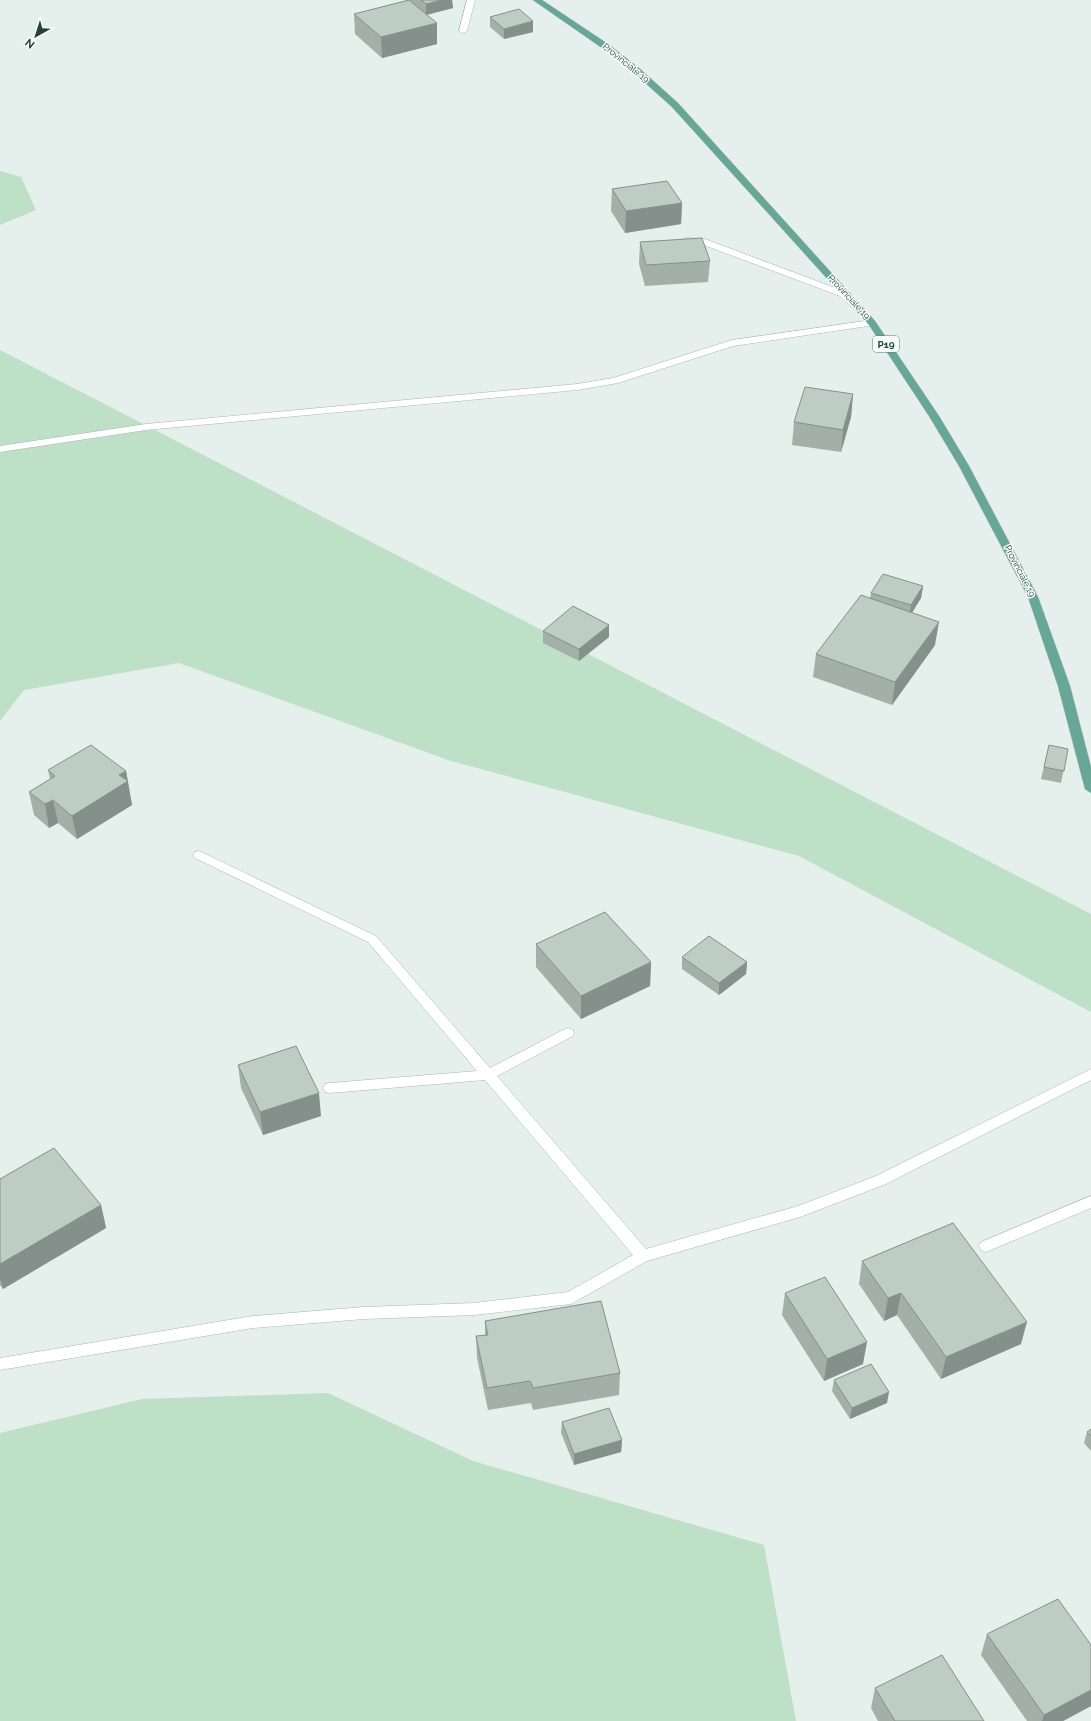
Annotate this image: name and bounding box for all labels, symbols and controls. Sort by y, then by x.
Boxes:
north arrow [16,16,56,56]
text: N [23,36,37,51]
street label: Provinciale 19 [601,41,651,85]
street label: Provinciale 19 [826,273,872,321]
road number: P19 [873,336,899,352]
street label: Provinciale 19 [1003,543,1037,599]

